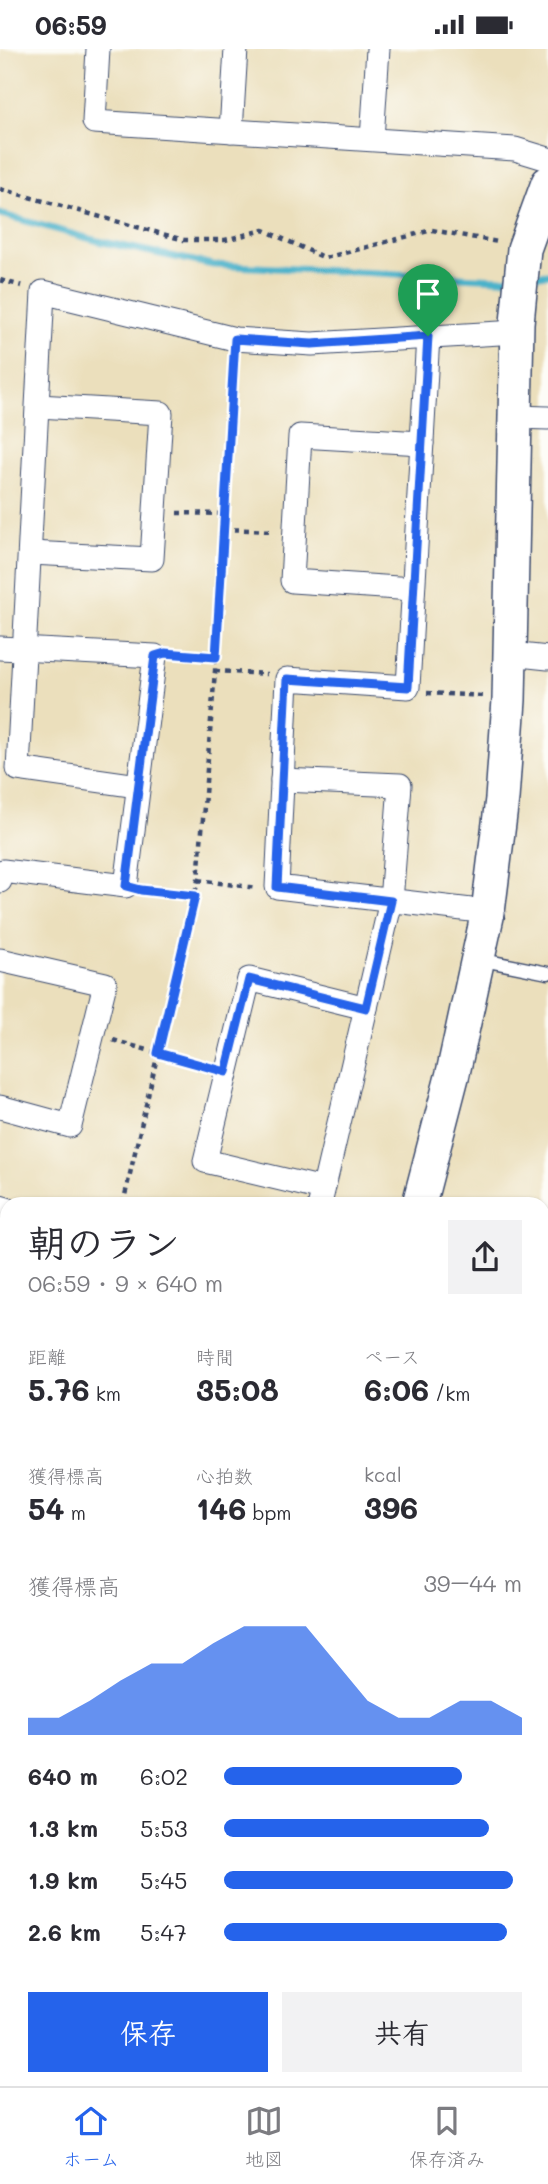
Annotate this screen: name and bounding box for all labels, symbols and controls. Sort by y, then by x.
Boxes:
text: 06:59 [35,8,107,42]
pin [398,264,458,336]
icon: arrive [409,275,447,313]
text: 朝のラン [28,1217,180,1267]
button: share [448,1220,522,1294]
text: 06:59 · 9 × 640 m [28,1268,223,1298]
text: 距離 [28,1344,66,1369]
text: 時間 [196,1344,234,1369]
text: ペース [364,1344,420,1369]
text: 5.76 [28,1369,90,1409]
text: 35:08 [196,1369,279,1409]
text: 6:06 [364,1369,429,1409]
text: km [90,1381,121,1406]
text: /km [429,1381,470,1406]
text: kcal [364,1462,402,1487]
text: 獲得標高 [28,1463,104,1488]
text: 心拍数 [196,1463,253,1488]
text: 396 [364,1487,418,1527]
text: 54 [28,1488,65,1528]
text: 146 [196,1488,246,1528]
text: m [65,1500,86,1525]
text: bpm [246,1500,292,1525]
text: 39–44 m [423,1568,522,1598]
text: 獲得標高 [28,1571,120,1601]
text: 640 m [28,1761,98,1791]
text: 6:02 [140,1761,188,1791]
text: 1.3 km [28,1813,98,1843]
text: 5:53 [140,1813,187,1843]
text: 1.9 km [28,1865,98,1895]
text: 5:45 [140,1865,187,1895]
text: 2.6 km [28,1917,101,1947]
text: 5:47 [140,1917,187,1947]
button: 保存 [28,1992,268,2072]
button: 共有 [282,1992,522,2072]
tab: ホーム [63,2102,119,2171]
tab: 地図 [245,2102,283,2171]
tab: 保存済み [409,2102,485,2171]

